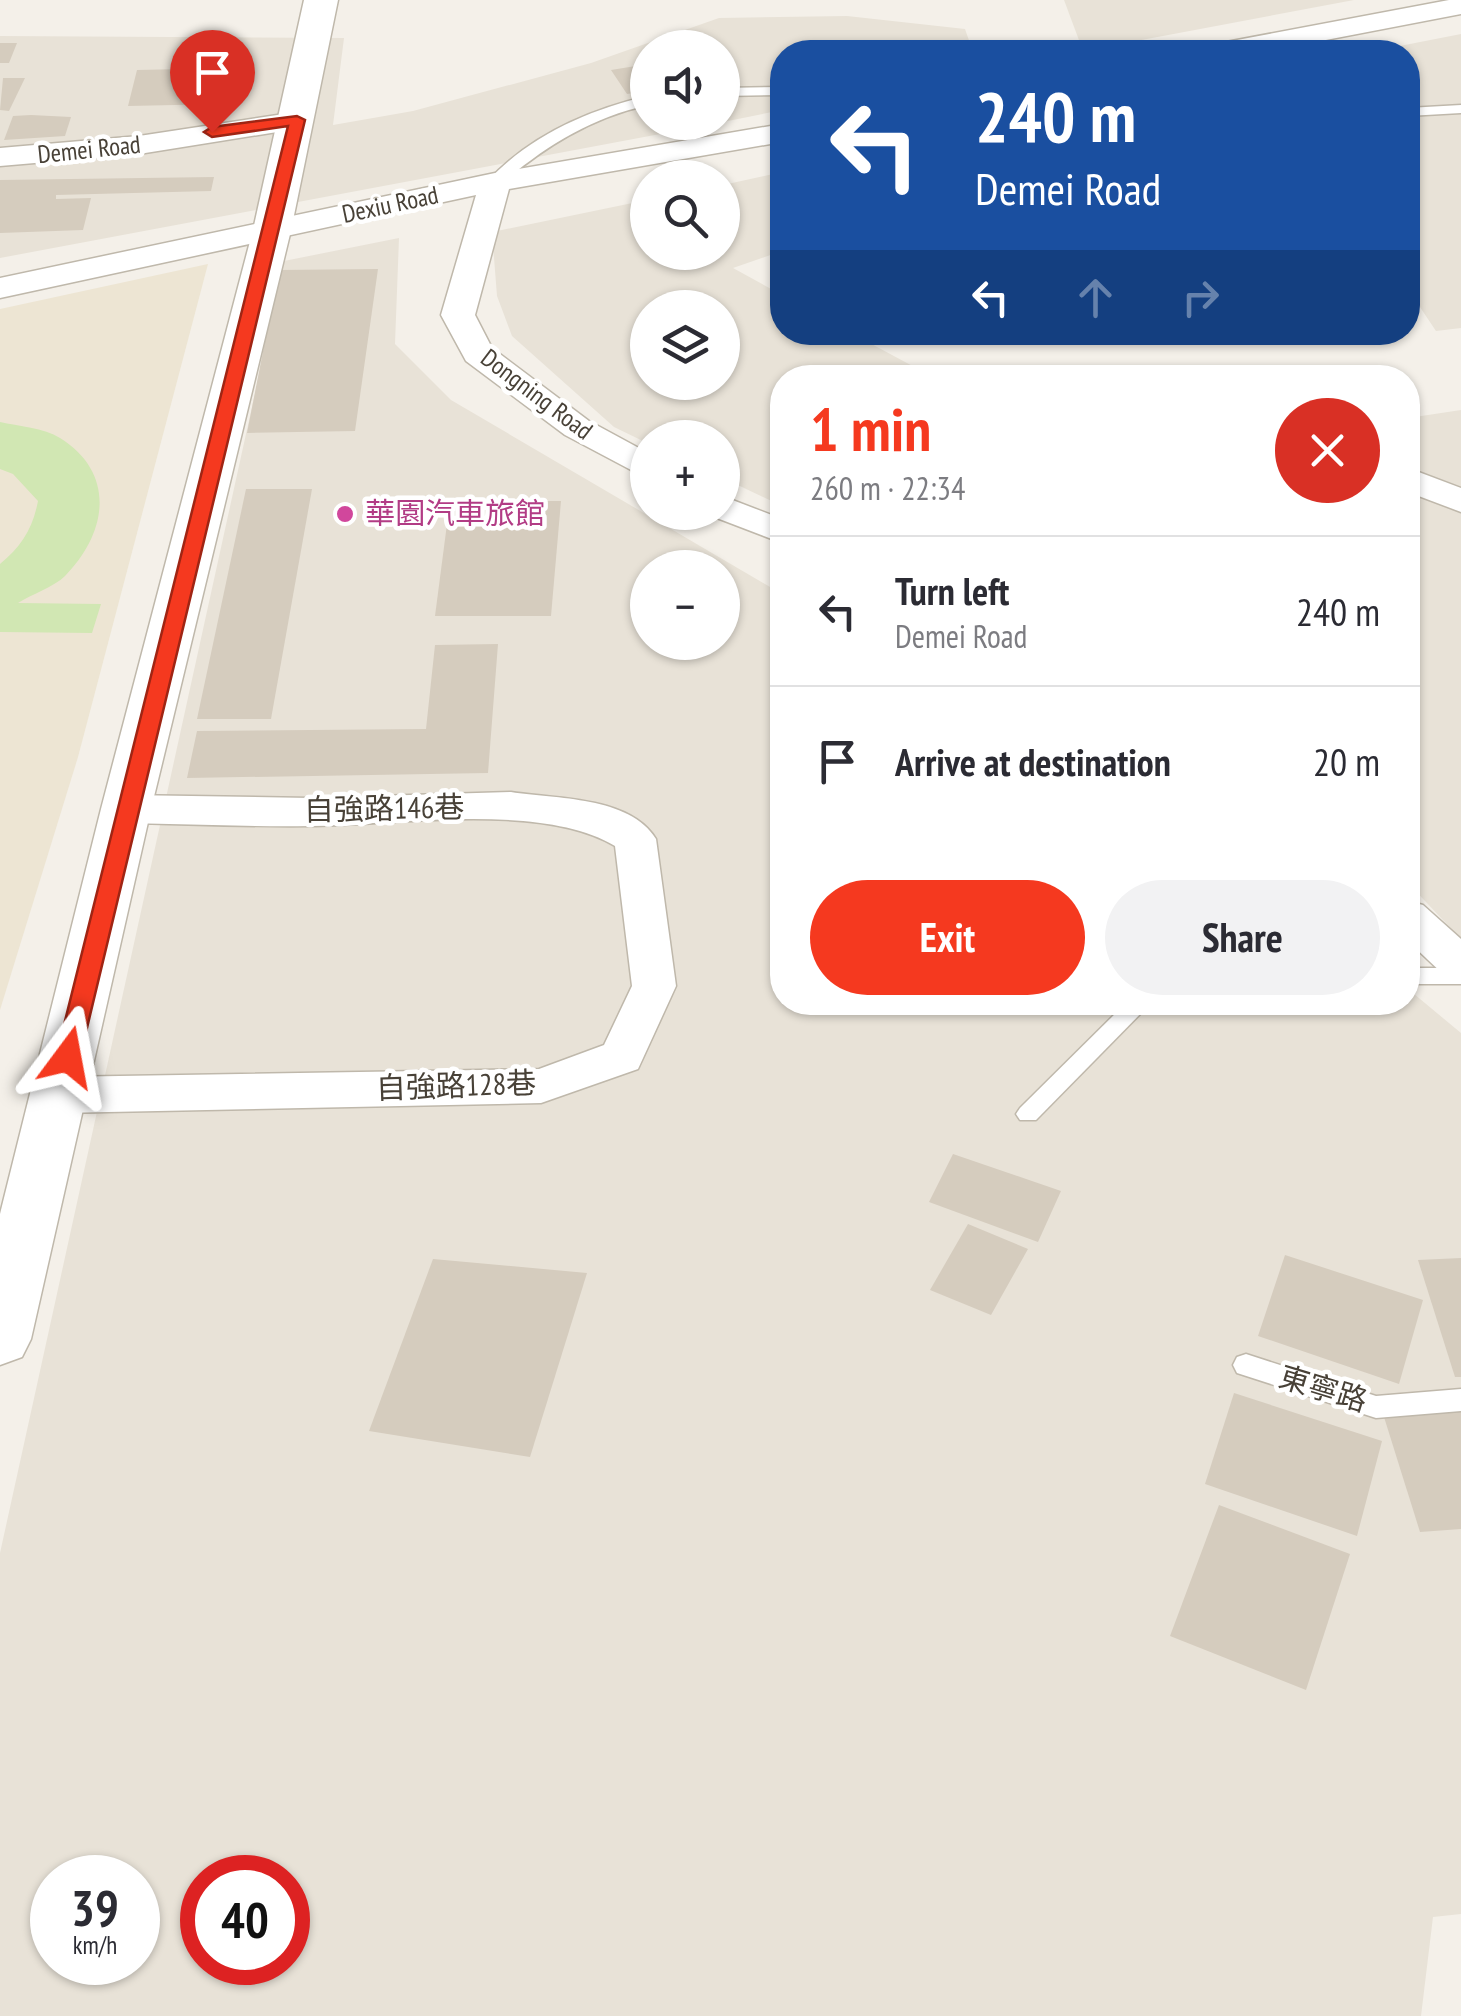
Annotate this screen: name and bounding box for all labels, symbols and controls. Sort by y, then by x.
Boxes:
pin [170,30,255,133]
map controls [630,30,740,660]
button: sound [630,30,740,140]
icon: arrive [185,45,240,100]
text: 240 m [975,71,1136,161]
icon: left [810,80,940,210]
street label: Demei Road [36,128,142,170]
text: Demei Road [975,159,1161,217]
button: search [630,160,740,270]
street label: Dexiu Road [339,178,441,230]
icon: left [963,270,1018,325]
icon: ahead [1068,270,1123,325]
icon: right [1173,270,1228,325]
button: layers [630,290,740,400]
street label: Dongning Road [475,342,599,446]
text: 1 min [810,390,931,468]
button: close [1275,398,1380,503]
button: + [630,420,740,530]
text: 260 m · 22:34 [810,467,965,509]
place label: 華園汽車旅館 [365,493,545,532]
marker: 華園汽車旅館 [334,503,356,525]
button: − [630,550,740,660]
text: Turn left [895,566,1009,615]
icon: left [810,584,865,639]
text: 240 m [1296,587,1380,636]
text: Demei Road [895,615,1027,657]
icon: arrive [810,734,865,789]
text: Arrive at destination [895,737,1171,786]
text: 20 m [1313,737,1380,786]
street label: 自強路146巷 [303,787,465,828]
button: Exit [810,880,1085,995]
button: Share [1105,880,1380,995]
position arrow [16,1005,120,1109]
street label: 自強路128巷 [375,1062,537,1107]
street label: 東寧路 [1275,1356,1372,1419]
speed limit sign: 40 [180,1855,310,1985]
text: 39 [71,1875,119,1940]
text: km/h [73,1929,117,1961]

